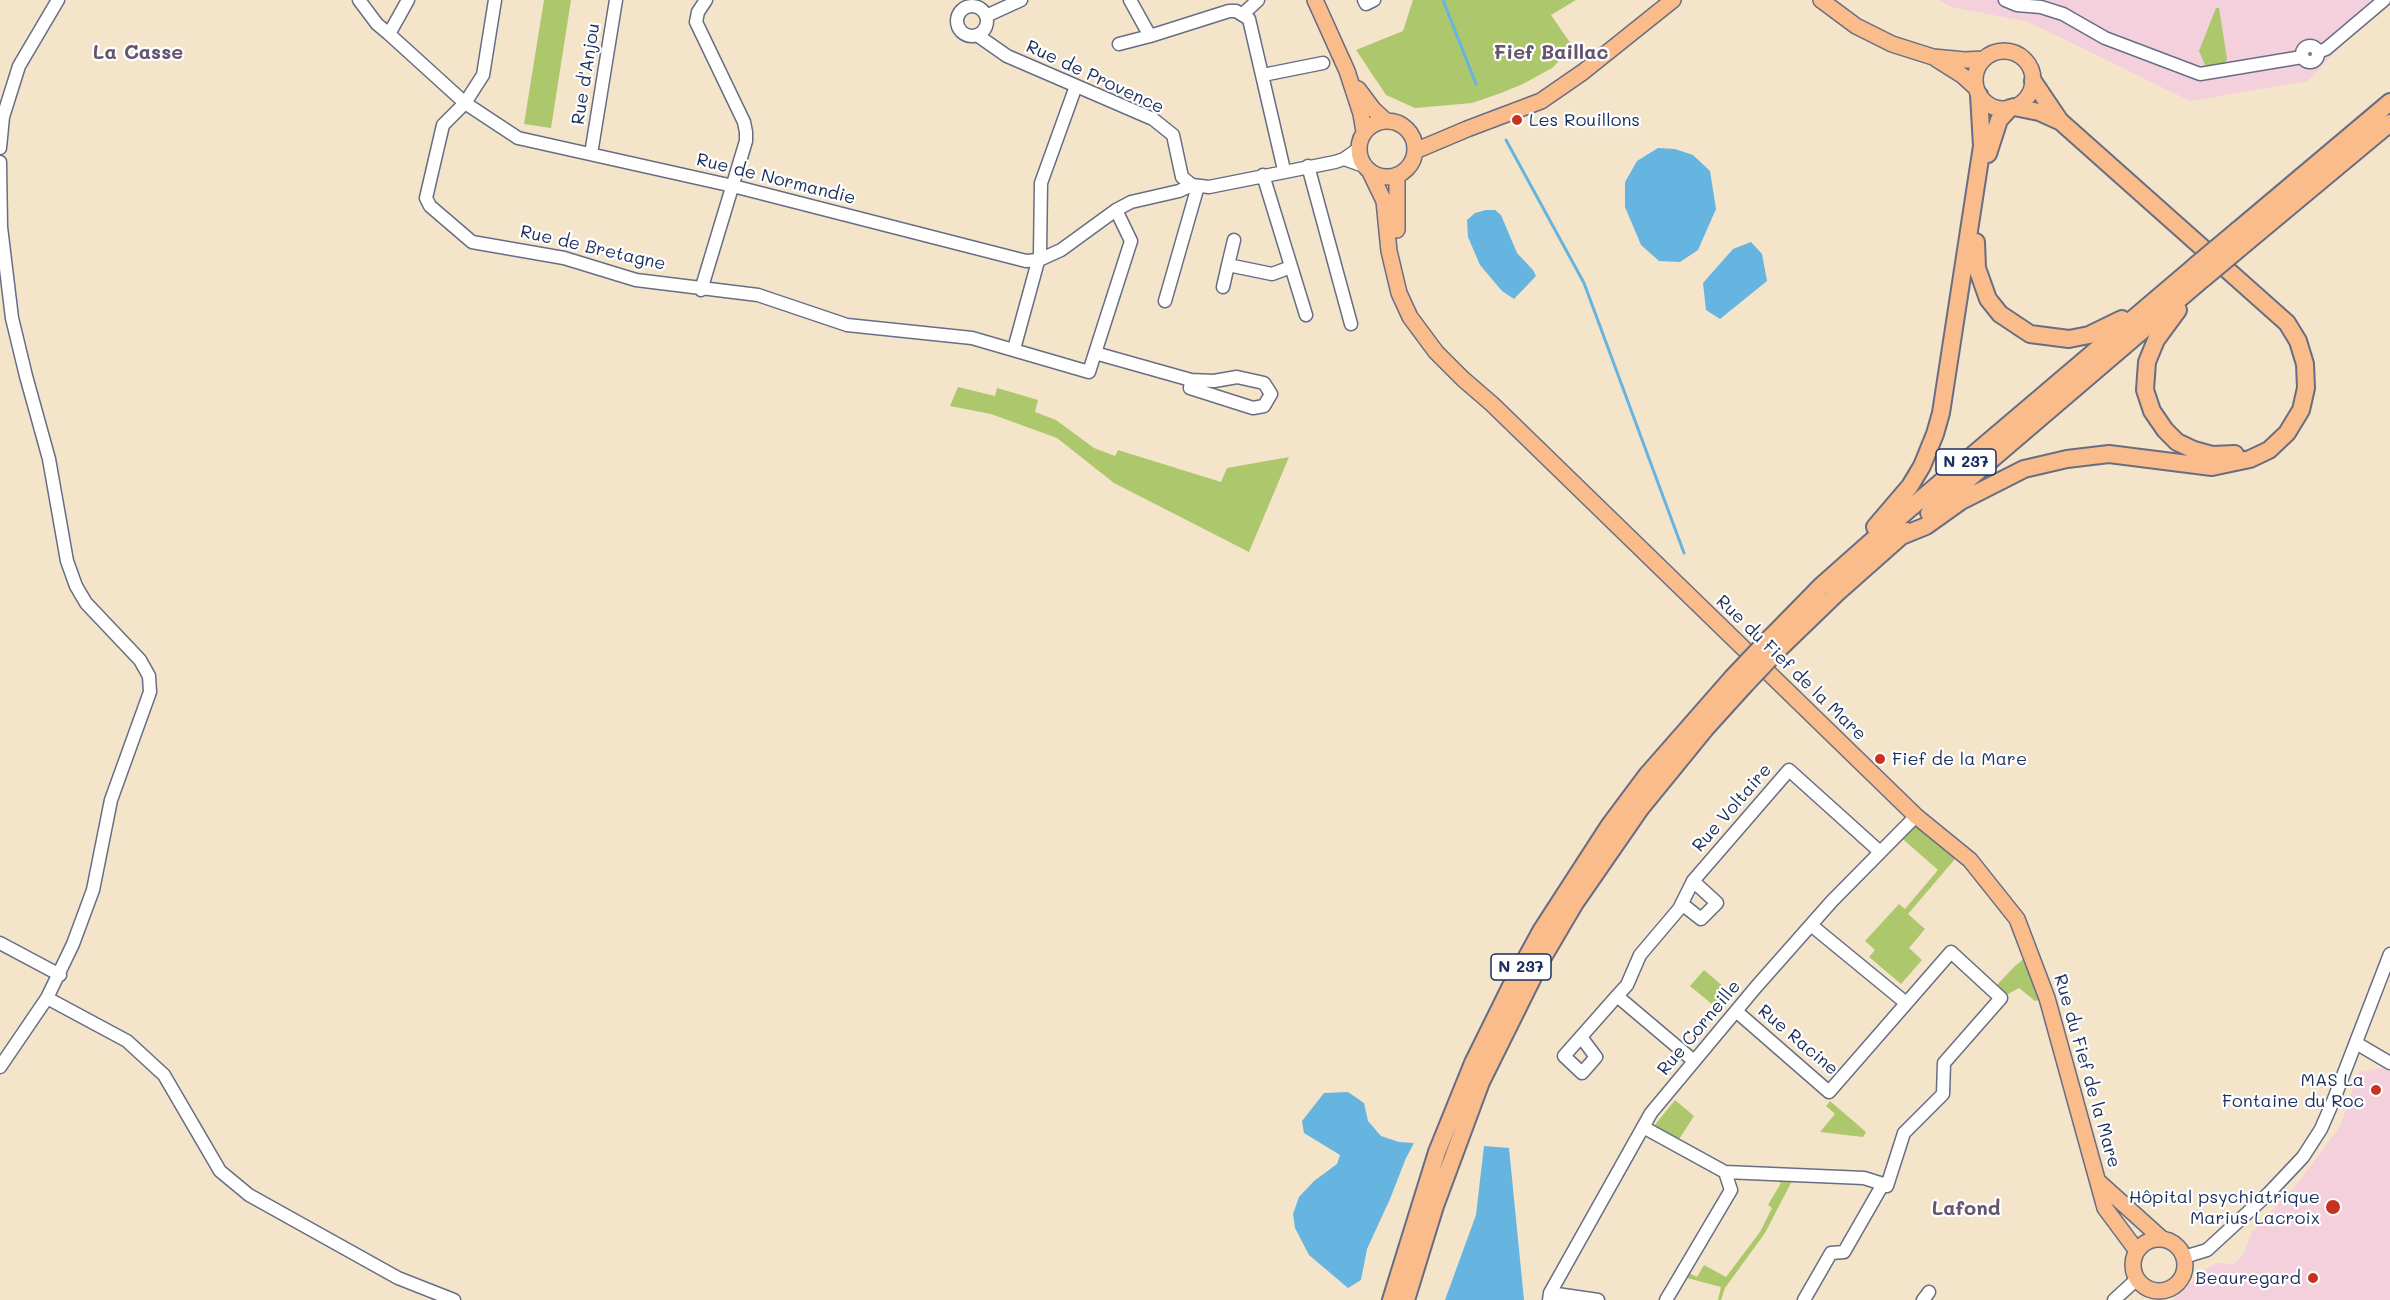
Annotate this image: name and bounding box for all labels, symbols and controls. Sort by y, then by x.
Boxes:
street label: Rue d'Anjou [567,22,605,126]
street label: Rue de Provence [1023,36,1167,118]
district label: La Casse [93,41,183,65]
district label: Fief Baillac [1494,41,1608,65]
place label: Les Rouillons [1529,109,1640,131]
marker: Les Rouillons [1510,113,1524,127]
street label: Rue de Normandie [694,149,858,209]
street label: Rue de Bretagne [518,221,668,275]
road number: N 237 [1936,449,1996,475]
street label: Rue du Fief de la Mare [1711,591,1871,745]
place label: Fief de la Mare [1892,748,2027,770]
marker: Fief de la Mare [1873,752,1887,766]
street label: Rue Voltaire [1688,759,1776,857]
road number: N 237 [1491,954,1551,980]
street label: Rue du Fief de la Mare [2049,972,2125,1170]
street label: Rue Corneille [1653,976,1745,1080]
street label: Rue Racine [1753,1000,1843,1080]
place label: MAS La Fontaine du Roc [2222,1069,2364,1112]
marker: MAS La Fontaine du Roc [2369,1083,2383,1097]
place label: Hôpital psychiatrique Marius Lacroix [2129,1186,2320,1228]
district label: Lafond [1932,1197,2000,1221]
marker: Hôpital psychiatrique Marius Lacroix [2324,1198,2342,1216]
place label: Beauregard [2195,1267,2301,1289]
marker: Beauregard [2306,1271,2320,1285]

